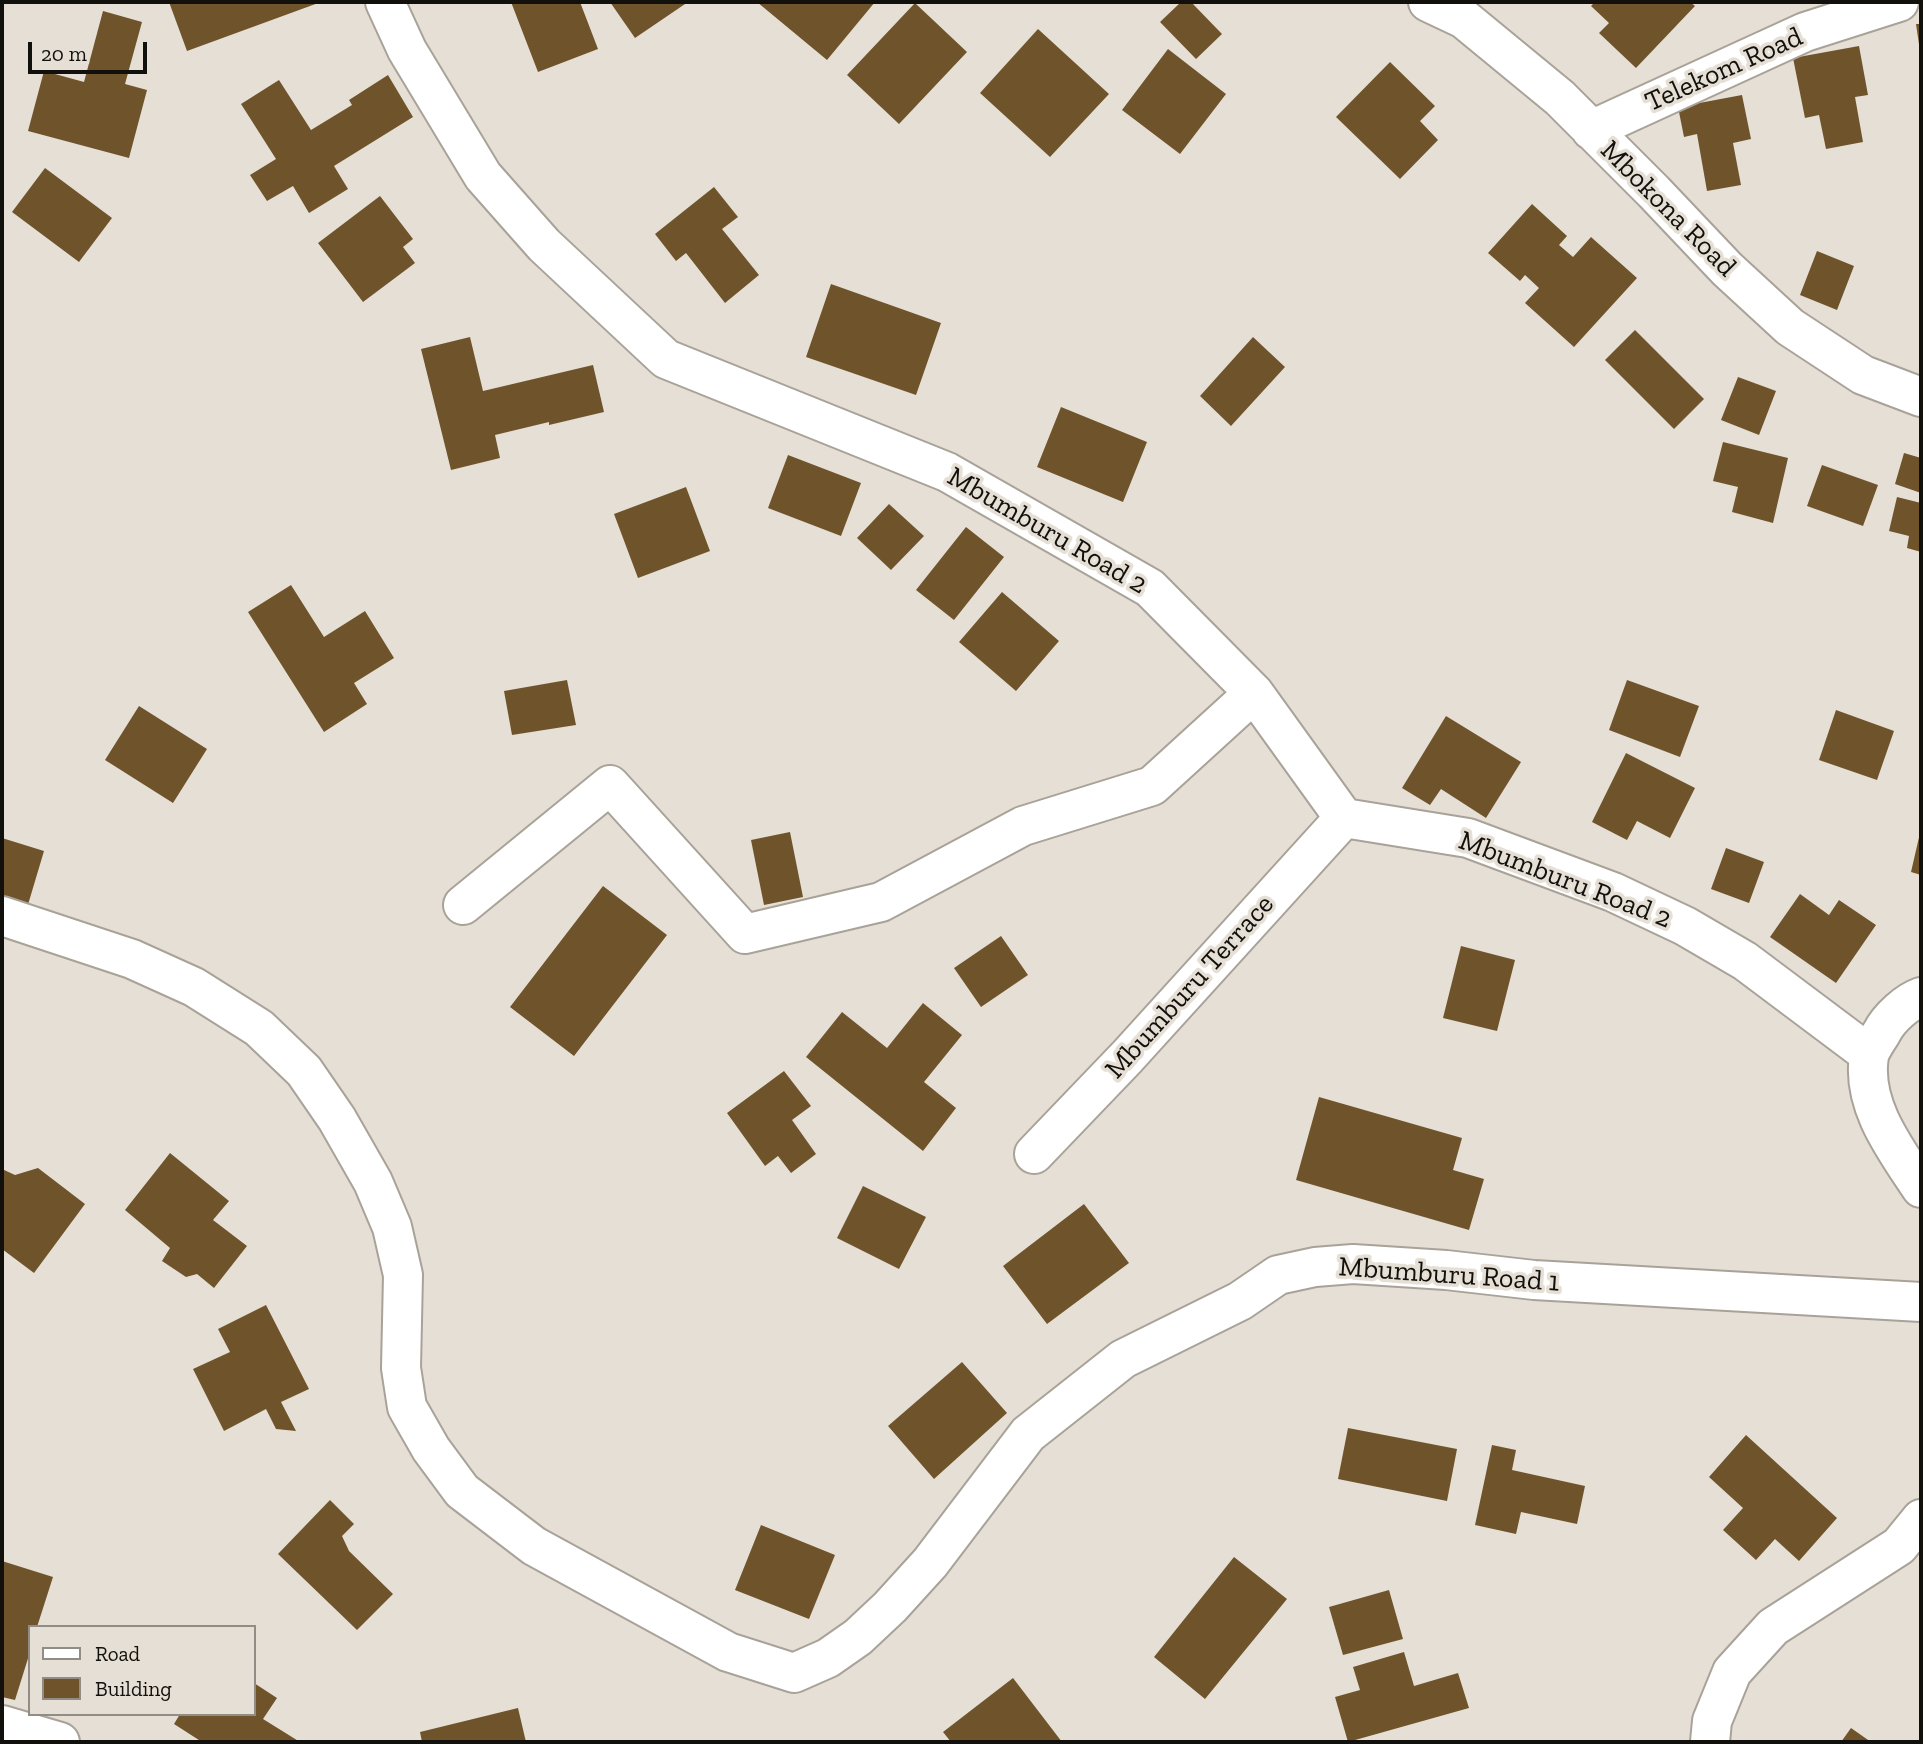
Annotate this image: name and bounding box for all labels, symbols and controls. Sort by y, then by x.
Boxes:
street label: Telekom Road [1640,20,1808,120]
scale bar [32,28,150,72]
text: 20 m [41,41,87,66]
street label: Mbokona Road [1593,134,1743,284]
street label: Mbumburu Road 2 [941,460,1153,602]
street label: Mbumburu Road 2 [1454,824,1676,936]
street label: Mbumburu Terrace [1099,888,1281,1086]
street label: Mbumburu Road 1 [1337,1251,1561,1299]
legend [28,1625,256,1716]
text: Road [95,1641,140,1666]
text: Building [95,1676,172,1701]

